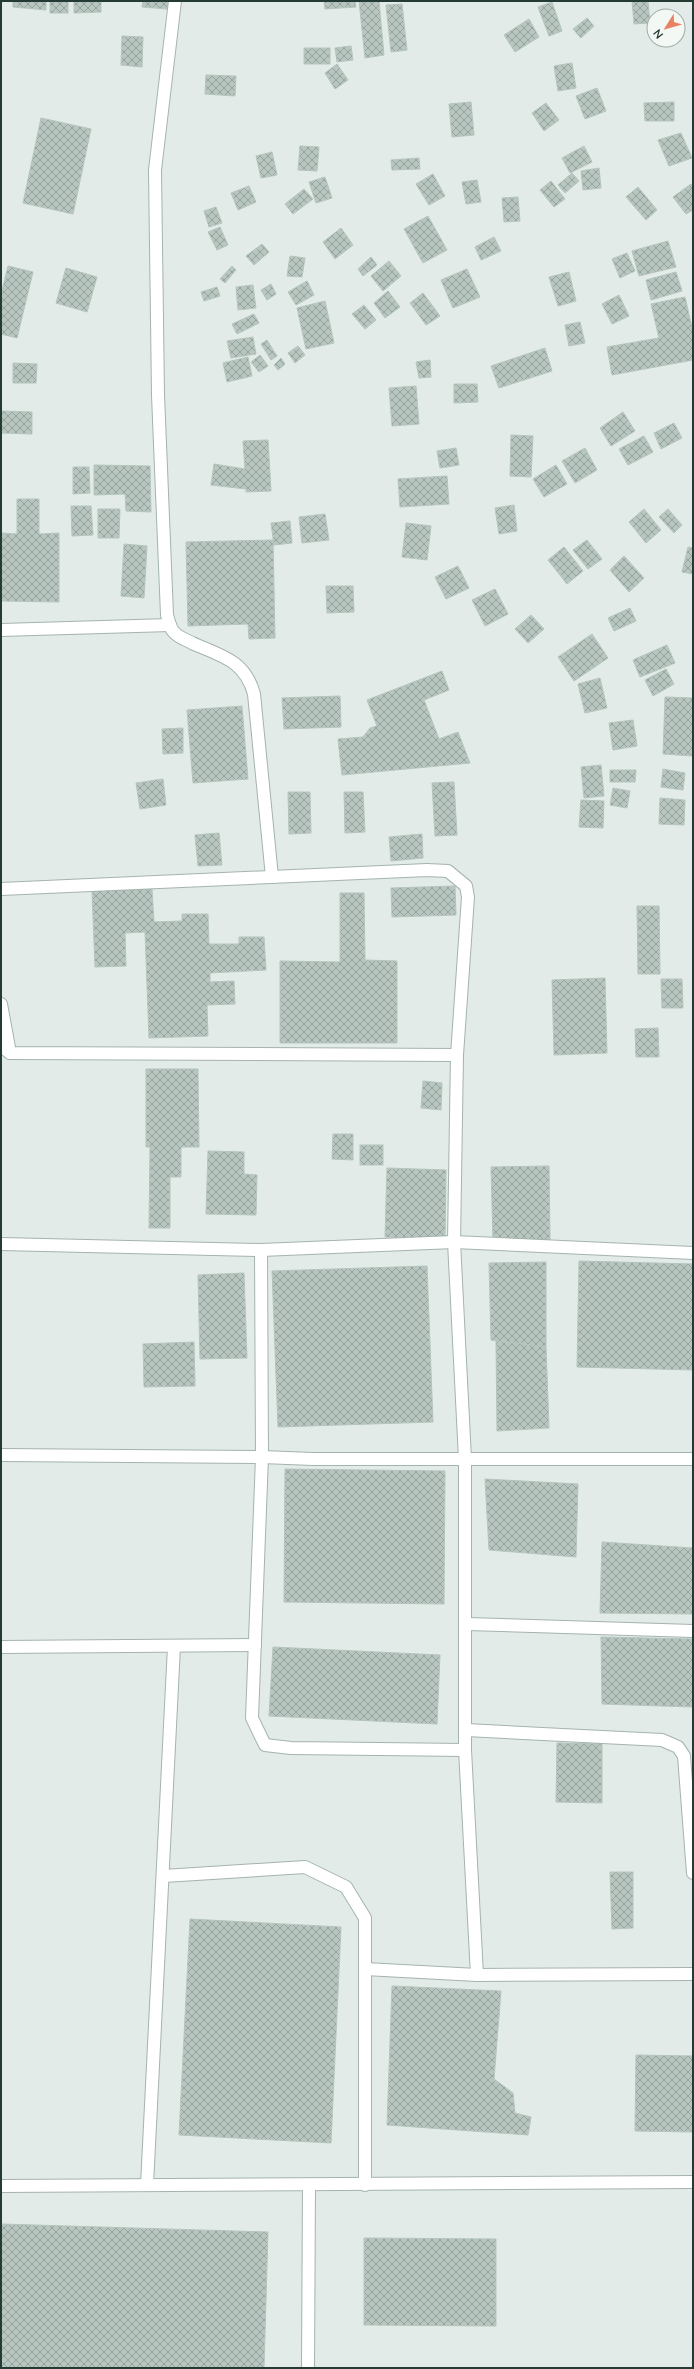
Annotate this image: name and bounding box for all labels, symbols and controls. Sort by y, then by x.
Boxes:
north arrow [646,8,686,48]
text: N [650,26,667,42]

